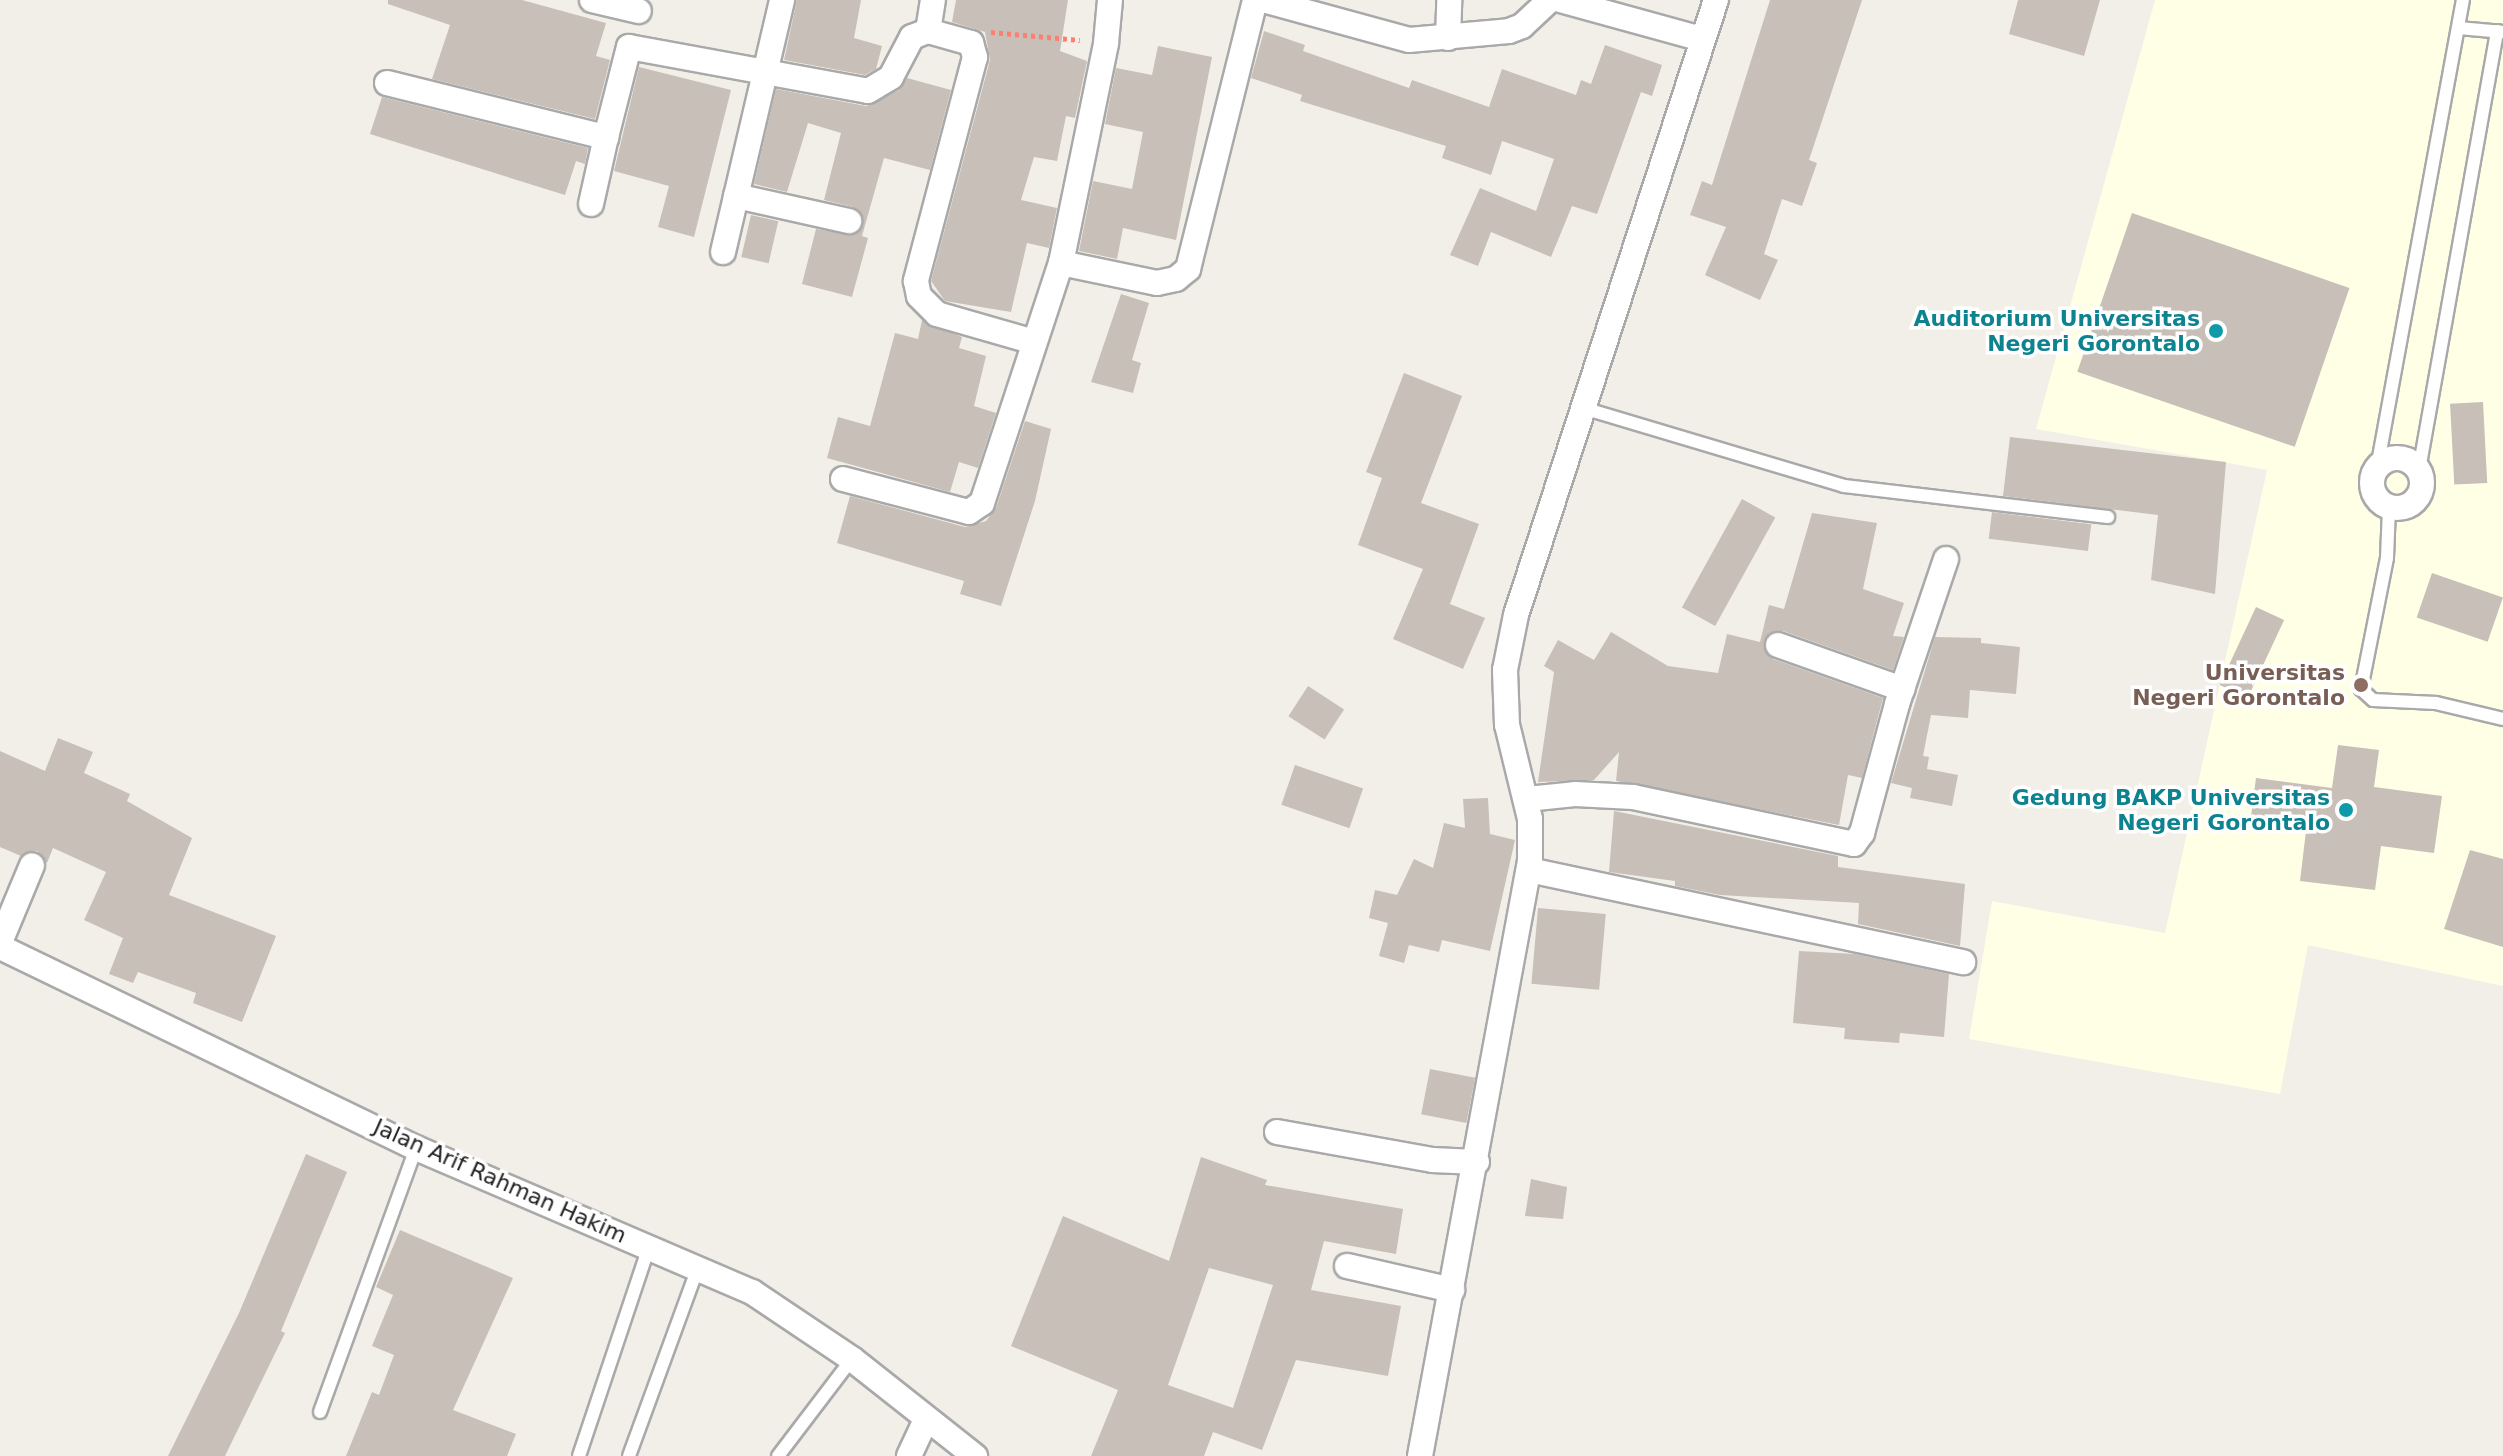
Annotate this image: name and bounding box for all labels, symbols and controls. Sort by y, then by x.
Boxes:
place label: Auditorium Universitas Negeri Gorontalo [1913,305,2200,356]
marker: Auditorium Universitas Negeri Gorontalo [2207,322,2225,340]
place label: Universitas Negeri Gorontalo [2132,659,2345,710]
marker: Universitas Negeri Gorontalo [2352,676,2370,694]
place label: Gedung BAKP Universitas Negeri Gorontalo [2012,784,2330,836]
marker: Gedung BAKP Universitas Negeri Gorontalo [2337,801,2355,819]
street label: Jalan Arif Rahman Hakim [370,1113,630,1249]

